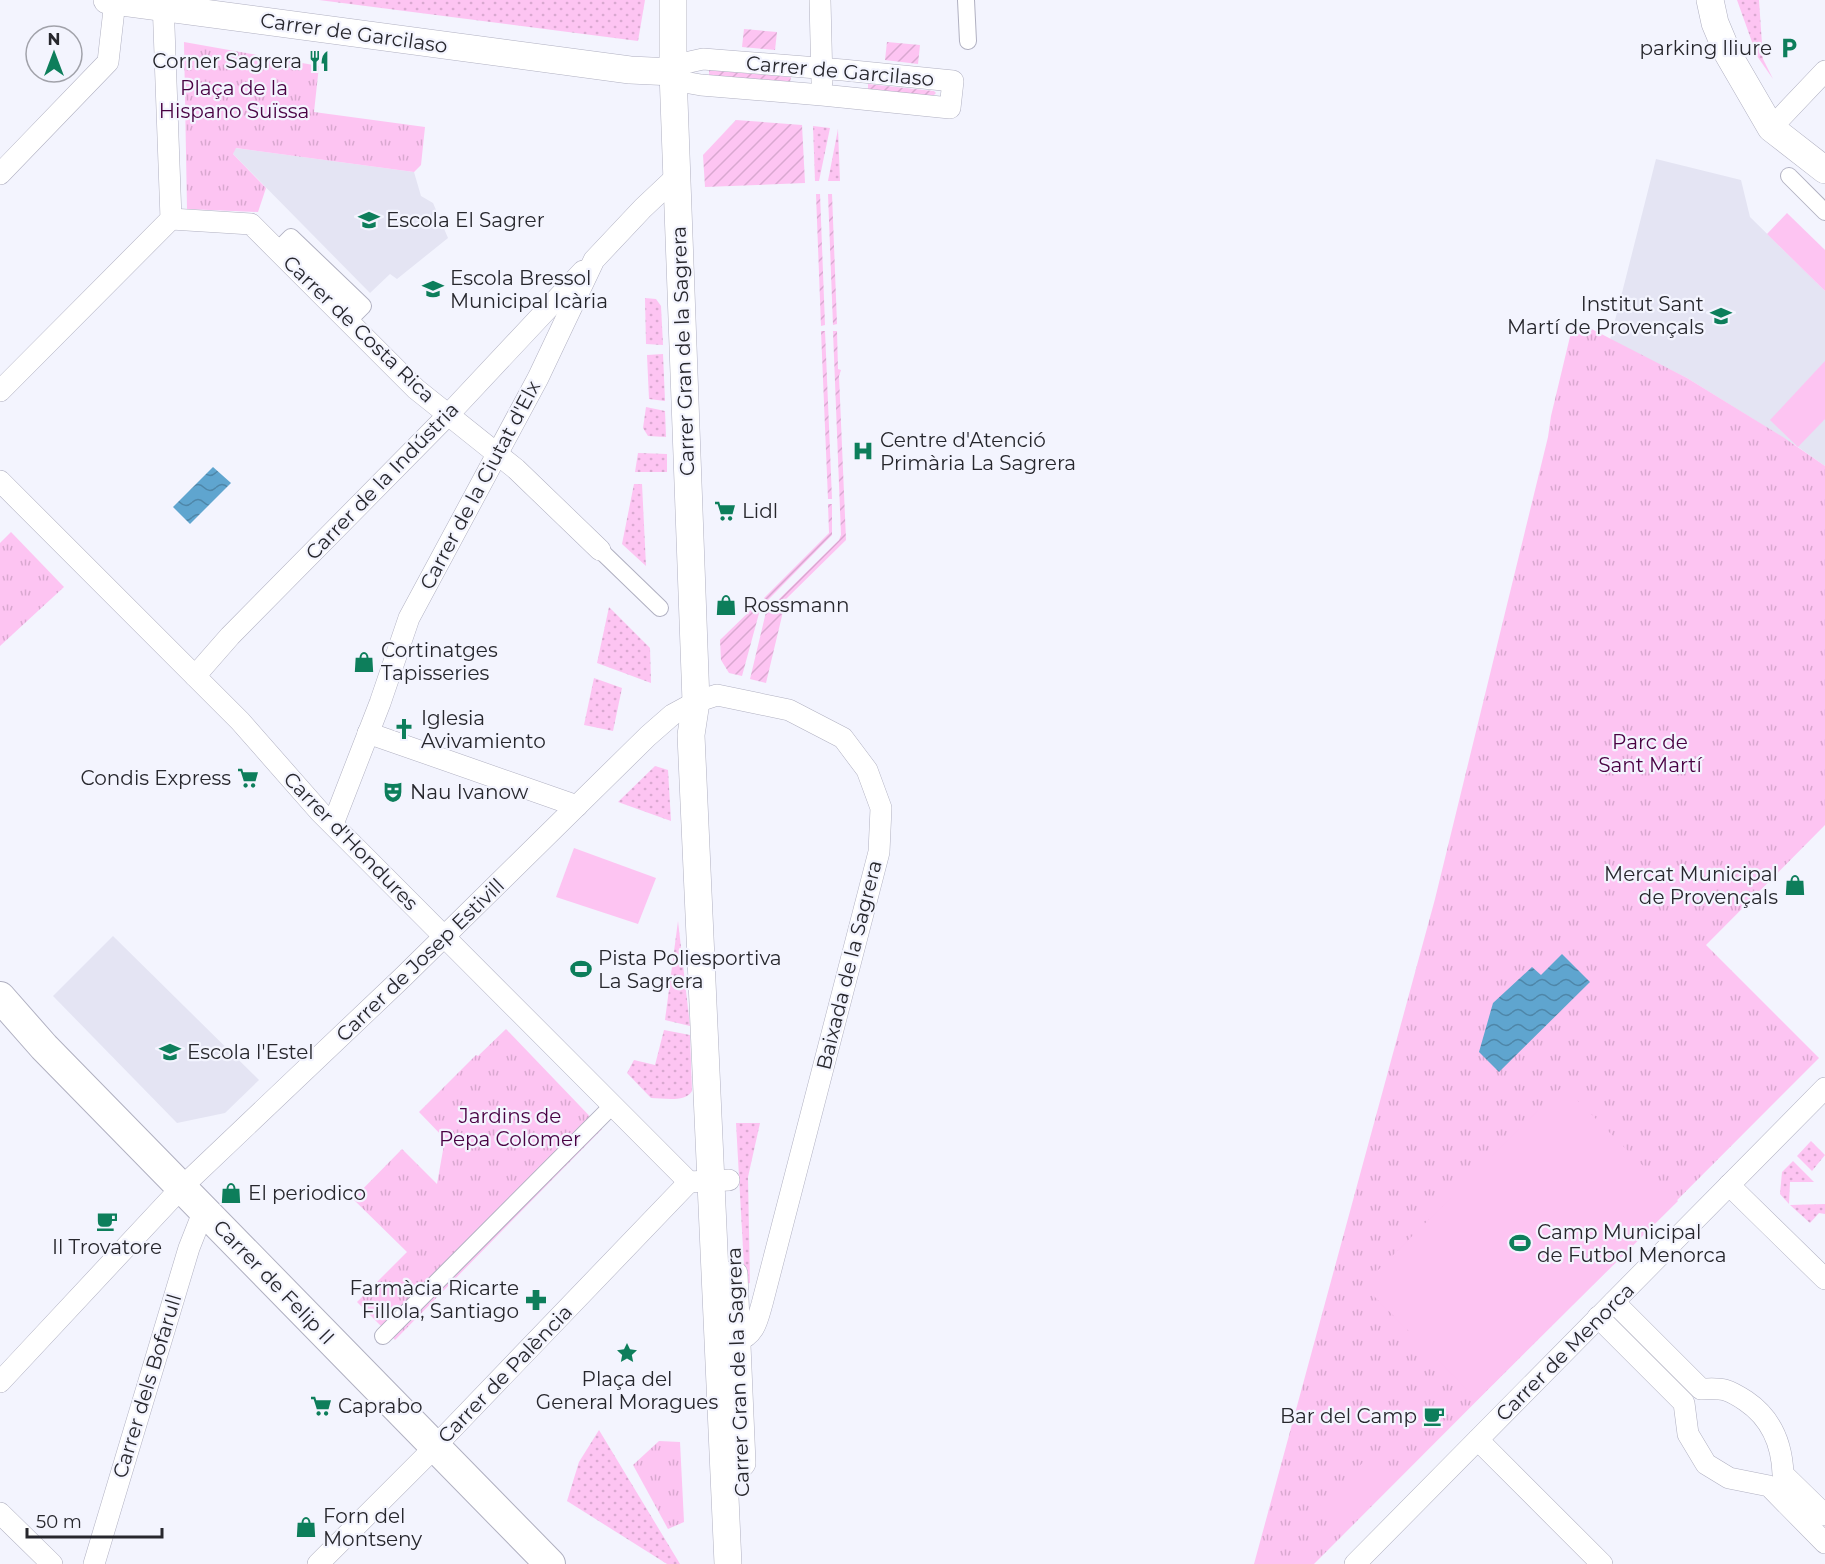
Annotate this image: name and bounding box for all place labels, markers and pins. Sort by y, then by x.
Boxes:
place label: parking lliure [1640,36,1772,60]
parking icon: parking lliure [1777,36,1801,60]
place label: Corner Sagrera [152,49,302,73]
restaurant icon: Corner Sagrera [307,49,331,73]
school or university icon: Escola El Sagrer [357,208,381,232]
place label: Escola El Sagrer [386,208,545,232]
place label: Escola Bressol Municipal Icària [450,266,608,313]
school or university icon: Escola Bressol Municipal Icària [421,277,445,301]
place label: Institut Sant Martí de Provençals [1507,292,1704,339]
school or university icon: Institut Sant Martí de Provençals [1709,304,1733,328]
place label: Centre d'Atenció Primària La Sagrera [880,428,1076,475]
hospital icon: Centre d'Atenció Primària La Sagrera [851,439,875,463]
supermarket icon: Lidl [713,499,737,523]
place label: Lidl [742,499,778,523]
shop icon: Rossmann [714,593,738,617]
place label: Rossmann [743,593,850,617]
place label: Cortinatges Tapisseries [381,638,498,685]
shop icon: Cortinatges Tapisseries [352,650,376,674]
place label: Iglesia Avivamiento [421,706,546,753]
church icon: Iglesia Avivamiento [392,717,416,741]
place label: Condis Express [81,766,231,790]
supermarket icon: Condis Express [236,766,260,790]
theatre icon: Nau Ivanow [381,780,405,804]
place label: Nau Ivanow [410,780,529,804]
place label: Mercat Municipal de Provençals [1604,862,1778,909]
shop icon: Mercat Municipal de Provençals [1783,873,1807,897]
place label: Pista Poliesportiva La Sagrera [598,946,782,993]
sports icon: Pista Poliesportiva La Sagrera [569,957,593,981]
school or university icon: Escola l'Estel [158,1040,182,1064]
place label: Escola l'Estel [187,1040,314,1064]
shop icon: El periodico [219,1181,243,1205]
place label: El periodico [248,1181,366,1205]
cafe icon: Il Trovatore [95,1209,119,1233]
place label: Camp Municipal de Futbol Menorca [1537,1220,1727,1267]
sports icon: Camp Municipal de Futbol Menorca [1508,1231,1532,1255]
place label: Il Trovatore [52,1235,162,1259]
place label: Farmàcia Ricarte Fillola, Santiago [350,1276,519,1323]
pharmacy icon: Farmàcia Ricarte Fillola, Santiago [524,1288,548,1312]
place icon: Plaça del General Moragues [615,1341,639,1365]
place label: Plaça del General Moragues [536,1367,718,1414]
supermarket icon: Caprabo [309,1394,333,1418]
place label: Caprabo [338,1394,423,1418]
place label: Bar del Camp [1280,1404,1417,1428]
cafe icon: Bar del Camp [1422,1404,1446,1428]
place label: Forn del Montseny [323,1504,422,1551]
shop icon: Forn del Montseny [294,1515,318,1539]

